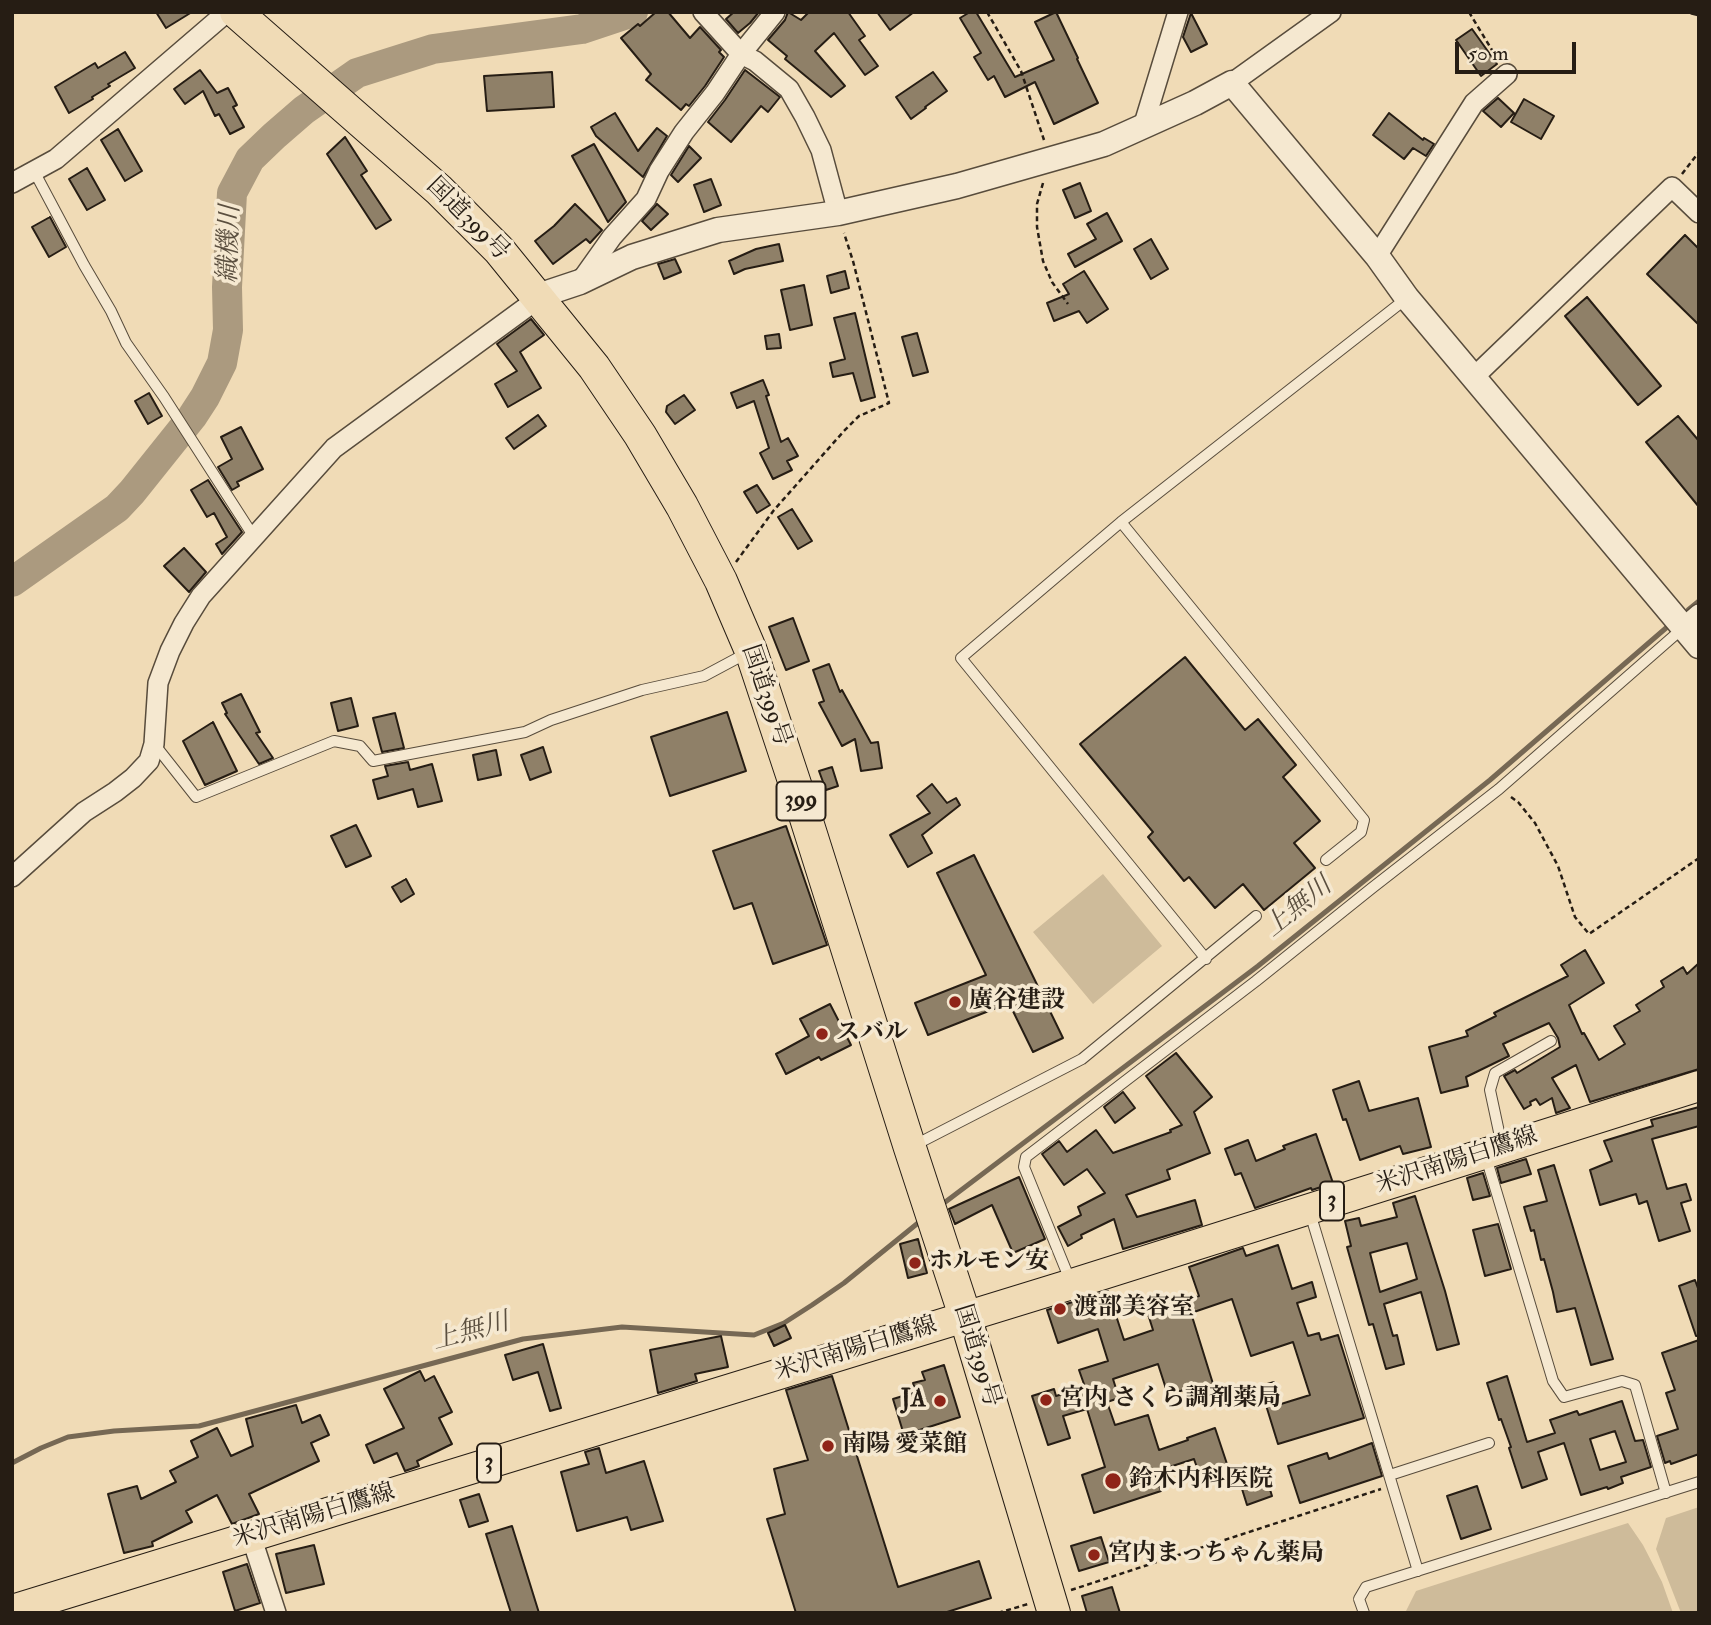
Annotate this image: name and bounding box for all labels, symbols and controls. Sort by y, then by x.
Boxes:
scale bar [1459,28,1580,72]
text: 50 m [1468,40,1509,67]
street label: 国道399号 [419,172,515,268]
water label: 織機川 [214,204,248,284]
street label: 国道399号 [734,641,796,751]
road number: 399 [776,782,826,820]
water label: 上無川 [1259,871,1339,945]
place label: 廣谷建設 [969,988,1065,1016]
marker: 廣谷建設 [947,994,963,1010]
place label: スバル [836,1020,908,1048]
marker: スバル [814,1026,830,1042]
street label: 米沢南陽白鷹線 [1373,1122,1541,1202]
road number: 3 [1320,1182,1344,1220]
place label: ホルモン安 [929,1249,1049,1277]
marker: ホルモン安 [907,1255,923,1271]
place label: 渡部美容室 [1074,1295,1194,1323]
street label: 国道399号 [947,1301,1005,1411]
marker: 渡部美容室 [1052,1301,1068,1317]
water label: 上無川 [429,1308,513,1358]
street label: 米沢南陽白鷹線 [771,1312,941,1388]
place label: 宮内 さくら調剤薬局 [1060,1386,1281,1414]
place label: JA [901,1387,926,1415]
marker: 宮内 さくら調剤薬局 [1038,1392,1054,1408]
marker: JA [932,1393,948,1409]
place label: 南陽 愛菜館 [842,1432,967,1460]
marker: 南陽 愛菜館 [820,1438,836,1454]
road number: 3 [477,1444,501,1482]
place label: 鈴木内科医院 [1129,1467,1273,1495]
marker: 鈴木内科医院 [1103,1471,1123,1491]
street label: 米沢南陽白鷹線 [229,1479,399,1555]
place label: 宮内まっちゃん薬局 [1108,1541,1324,1569]
marker: 宮内まっちゃん薬局 [1086,1547,1102,1563]

